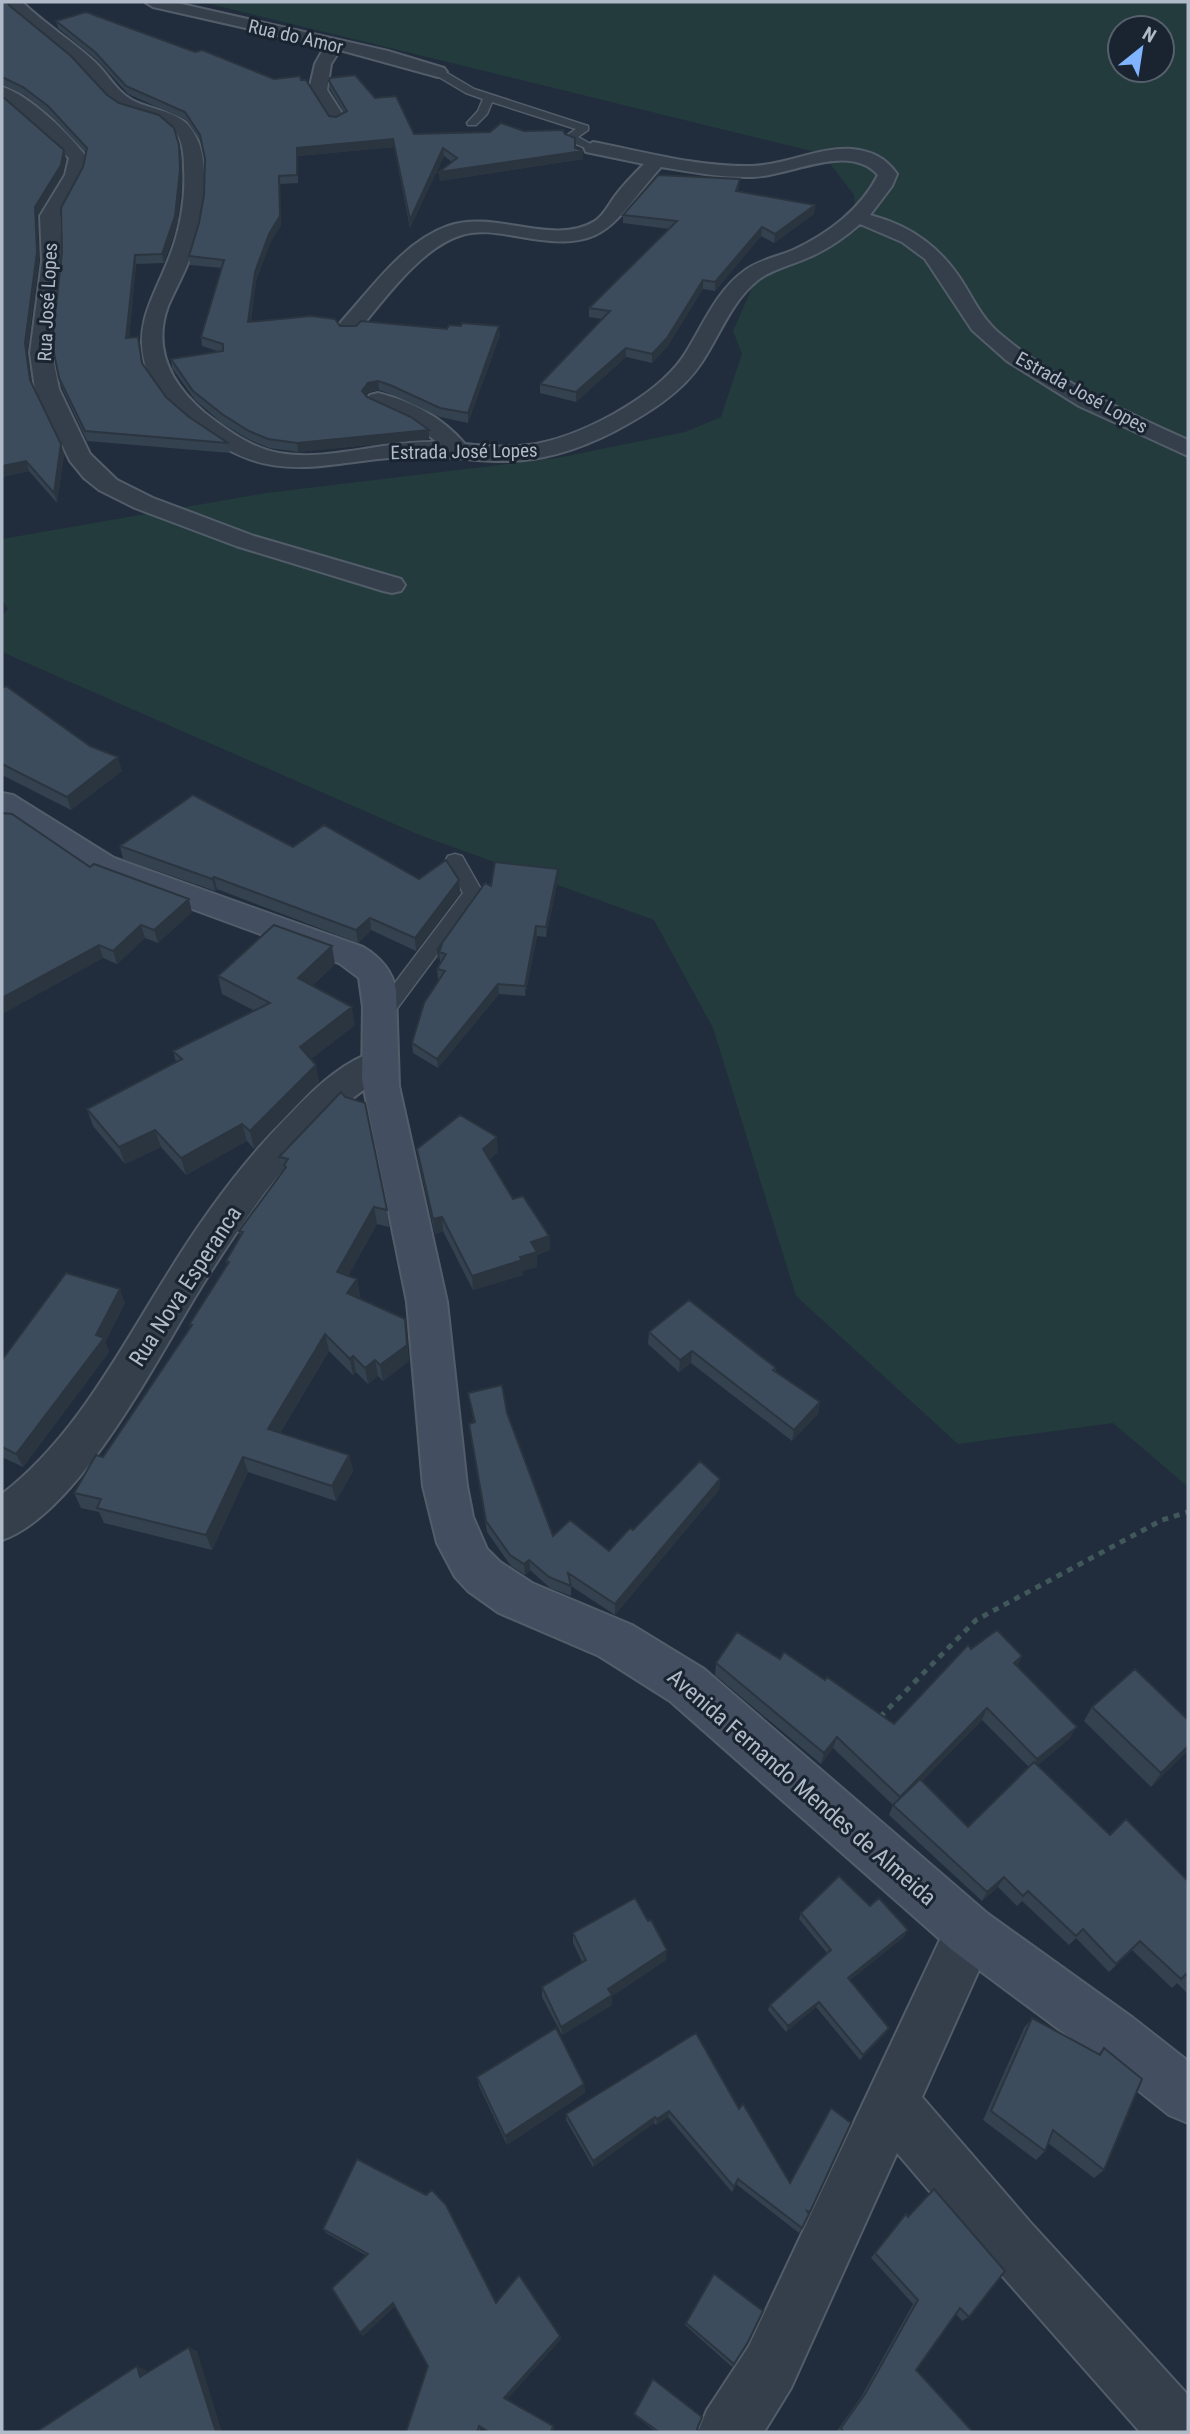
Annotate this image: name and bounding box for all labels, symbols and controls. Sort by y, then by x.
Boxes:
street label: Rua do Amor [246,14,346,59]
north arrow [1106,14,1176,84]
text: N [1138,22,1160,48]
street label: Rua José Lopes [33,242,62,362]
street label: Estrada José Lopes [1012,347,1152,438]
street label: Estrada José Lopes [390,439,538,464]
street label: Rua Nova Esperanca [124,1201,247,1371]
street label: Avenida Fernando Mendes de Almeida [662,1664,941,1911]

